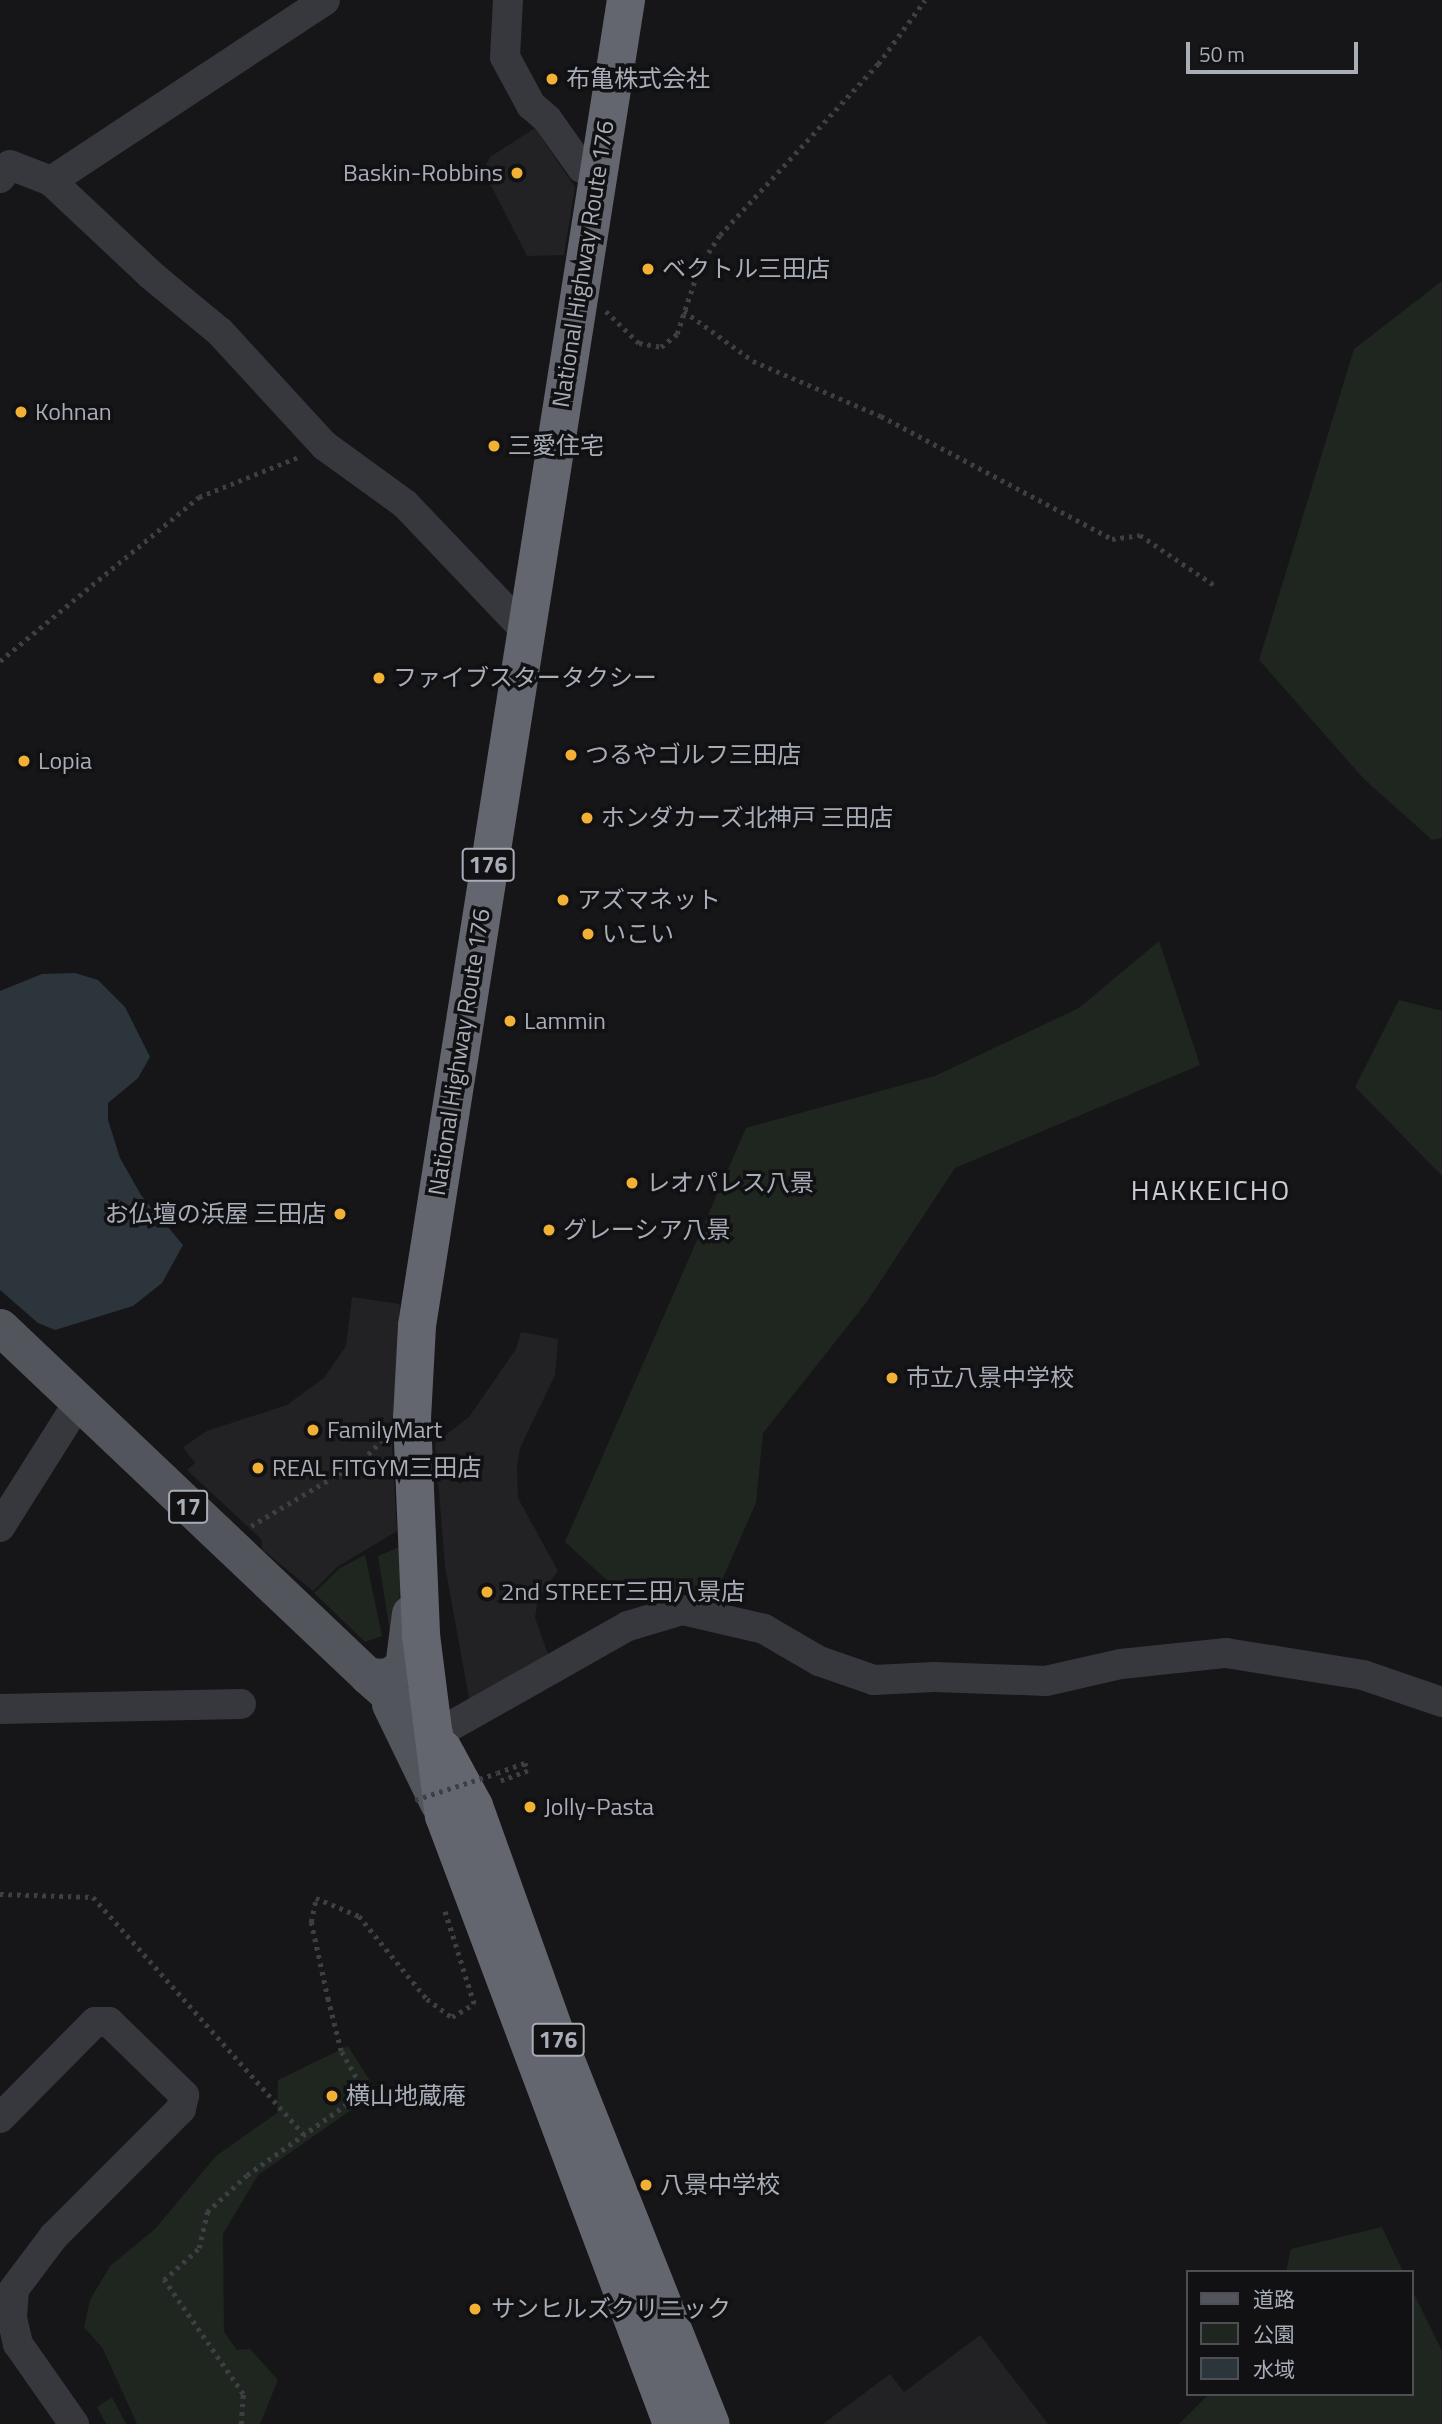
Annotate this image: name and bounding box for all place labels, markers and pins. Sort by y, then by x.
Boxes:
place label: 布亀株式会社 [566,65,710,93]
marker: 布亀株式会社 [544,71,560,87]
place label: Baskin-Robbins [343,159,503,187]
marker: Baskin-Robbins [509,165,525,181]
place label: ベクトル三田店 [662,255,830,283]
marker: ベクトル三田店 [640,261,656,277]
place label: Kohnan [35,398,112,426]
marker: Kohnan [13,404,29,420]
place label: 三愛住宅 [508,432,604,460]
marker: 三愛住宅 [486,438,502,454]
place label: ファイブスタータクシー [393,664,657,692]
marker: ファイブスタータクシー [371,670,387,686]
place label: つるやゴルフ三田店 [585,741,801,769]
place label: Lopia [38,747,92,775]
marker: つるやゴルフ三田店 [563,747,579,763]
marker: Lopia [16,753,32,769]
place label: ホンダカーズ北神戸 三田店 [601,804,894,832]
marker: ホンダカーズ北神戸 三田店 [579,810,595,826]
place label: アズマネット [577,886,721,914]
marker: アズマネット [555,892,571,908]
place label: いこい [602,920,674,948]
marker: いこい [580,926,596,942]
place label: Lammin [524,1007,606,1035]
marker: Lammin [502,1013,518,1029]
place label: レオパレス八景 [646,1169,814,1197]
marker: レオパレス八景 [624,1175,640,1191]
place label: お仏壇の浜屋 三田店 [105,1200,326,1228]
marker: お仏壇の浜屋 三田店 [332,1206,348,1222]
place label: グレーシア八景 [563,1216,731,1244]
marker: グレーシア八景 [541,1222,557,1238]
place label: 市立八景中学校 [906,1364,1074,1392]
marker: 市立八景中学校 [884,1370,900,1386]
place label: FamilyMart [327,1416,442,1444]
marker: FamilyMart [305,1422,321,1438]
place label: REAL FITGYM三田店 [272,1454,481,1482]
marker: REAL FITGYM三田店 [250,1460,266,1476]
place label: 2nd STREET三田八景店 [501,1578,745,1606]
marker: 2nd STREET三田八景店 [479,1584,495,1600]
place label: Jolly-Pasta [544,1793,654,1821]
marker: Jolly-Pasta [522,1799,538,1815]
place label: 横山地蔵庵 [346,2082,466,2110]
marker: 横山地蔵庵 [324,2088,340,2104]
place label: 八景中学校 [660,2171,780,2199]
marker: 八景中学校 [638,2177,654,2193]
place label: サンヒルズクリニック [491,2295,731,2323]
marker: サンヒルズクリニック [465,2299,485,2319]

